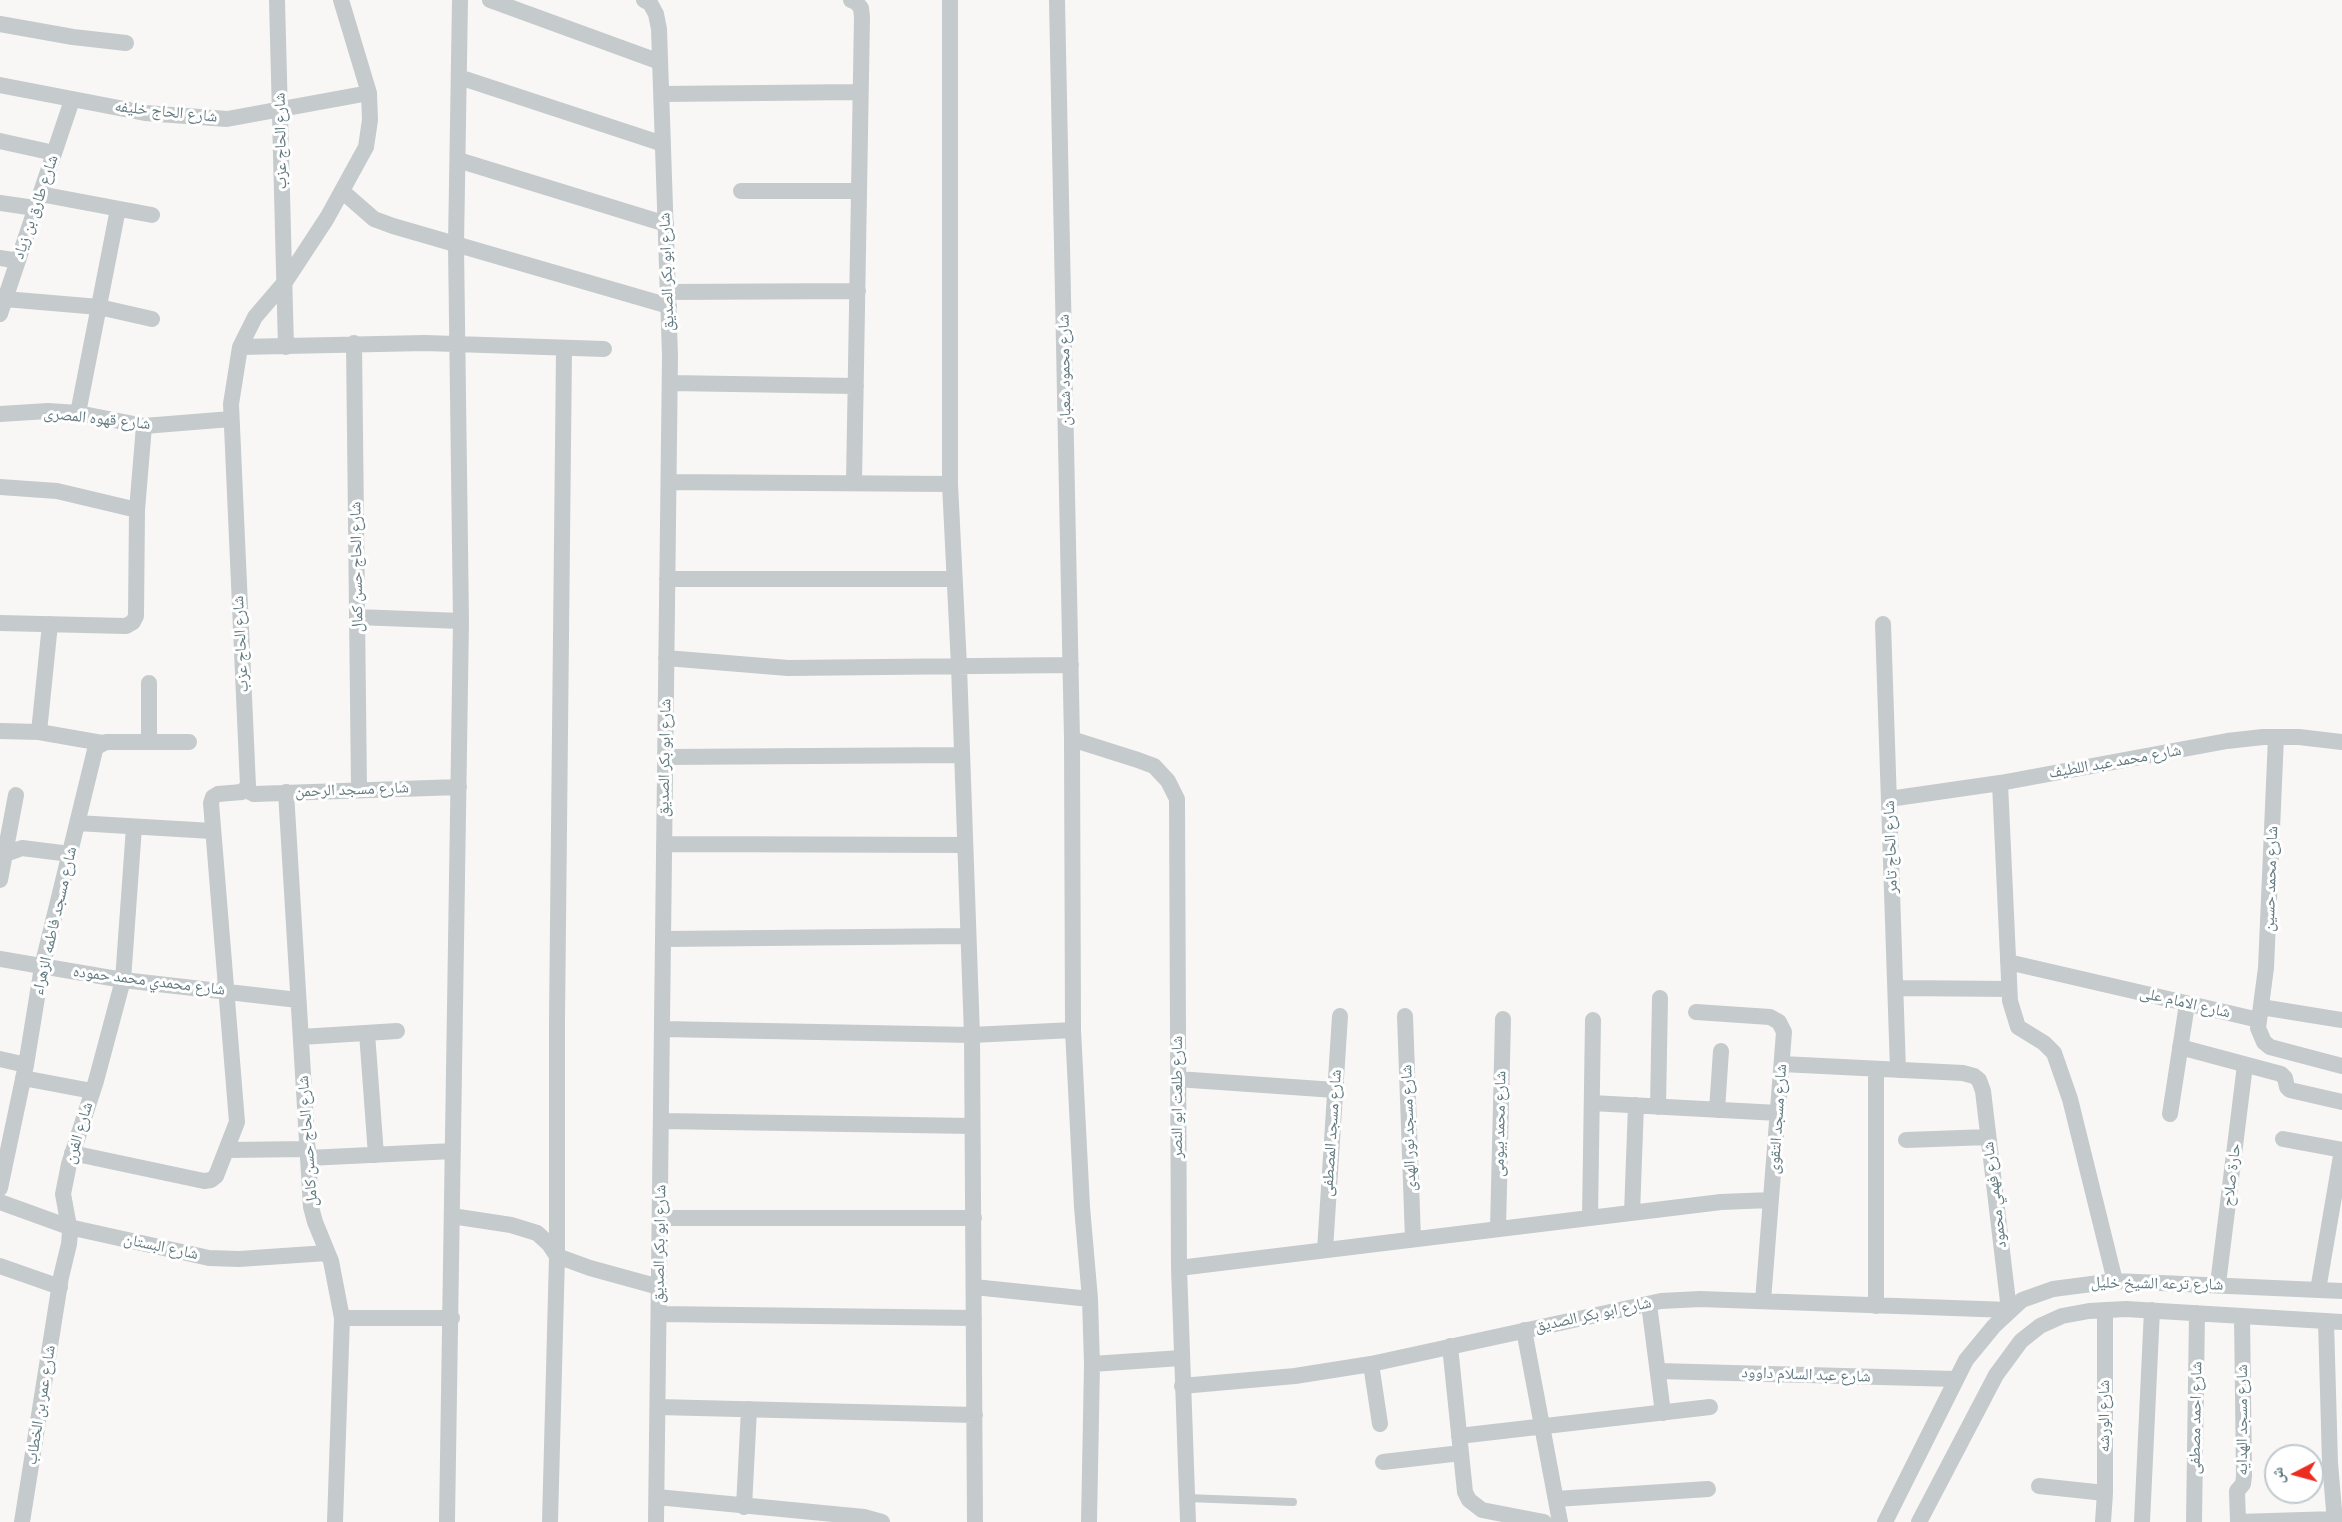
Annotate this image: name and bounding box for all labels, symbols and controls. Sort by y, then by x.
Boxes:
street label: شارع الحاج عزب [271,92,291,190]
street label: شارع الحاج خليفه [114,97,218,127]
street label: شارع طارق بن زياد [9,152,63,262]
street label: شارع ابو بكر الصديق [655,212,679,332]
street label: شارع محمود شعبان [1054,314,1076,426]
street label: شارع قهوه المصرى [43,404,151,434]
street label: شارع الحاج حسن كمال [346,501,368,633]
street label: شارع الحاج عزب [229,595,253,693]
street label: شارع ابو بكر الصديق [654,699,676,817]
street label: شارع محمد عبد اللطيف [2047,741,2183,783]
street label: شارع مسجد الرحمن [295,778,409,802]
street label: شارع الحاج تامر [1880,800,1902,894]
street label: شارع محمد حسين [2260,826,2282,932]
street label: شارع مسجد فاطمه الزهراء [29,845,81,997]
street label: شارع محمدي محمد حموده [72,962,226,1000]
street label: شارع الامام على [2138,983,2232,1023]
street label: شارع طلعت ابو النصر [1168,1036,1188,1158]
street label: شارع مسجد التقوى [1765,1063,1791,1175]
street label: شارع مسجد نور الهدى [1397,1064,1421,1192]
street label: شارع مسجد المصطفى [1318,1069,1346,1197]
street label: شارع محمد بيومى [1489,1071,1511,1177]
street label: شارع الحاج حسن كامل [294,1075,322,1207]
street label: شارع الفرن [61,1100,97,1166]
street label: شارع فهمي محمود [1979,1141,2011,1249]
street label: حارة صلاح [2219,1142,2245,1208]
street label: شارع ابو بكر الصديق [649,1185,671,1303]
street label: شارع البستان [122,1230,200,1264]
street label: شارع ترعه الشيخ خليل [2091,1273,2223,1295]
street label: شارع ابو بكر الصديق [1533,1293,1653,1337]
street label: شارع عمر بن الخطاب [22,1344,60,1466]
street label: شارع احمد مصطفى [2185,1361,2207,1475]
street label: شارع عبد السلام داوود [1741,1363,1871,1387]
street label: شارع مسجد الهدايه [2233,1364,2253,1476]
street label: شارع الورشه [2095,1380,2115,1452]
north arrow [2264,1444,2324,1504]
text: ش [2267,1466,2288,1485]

